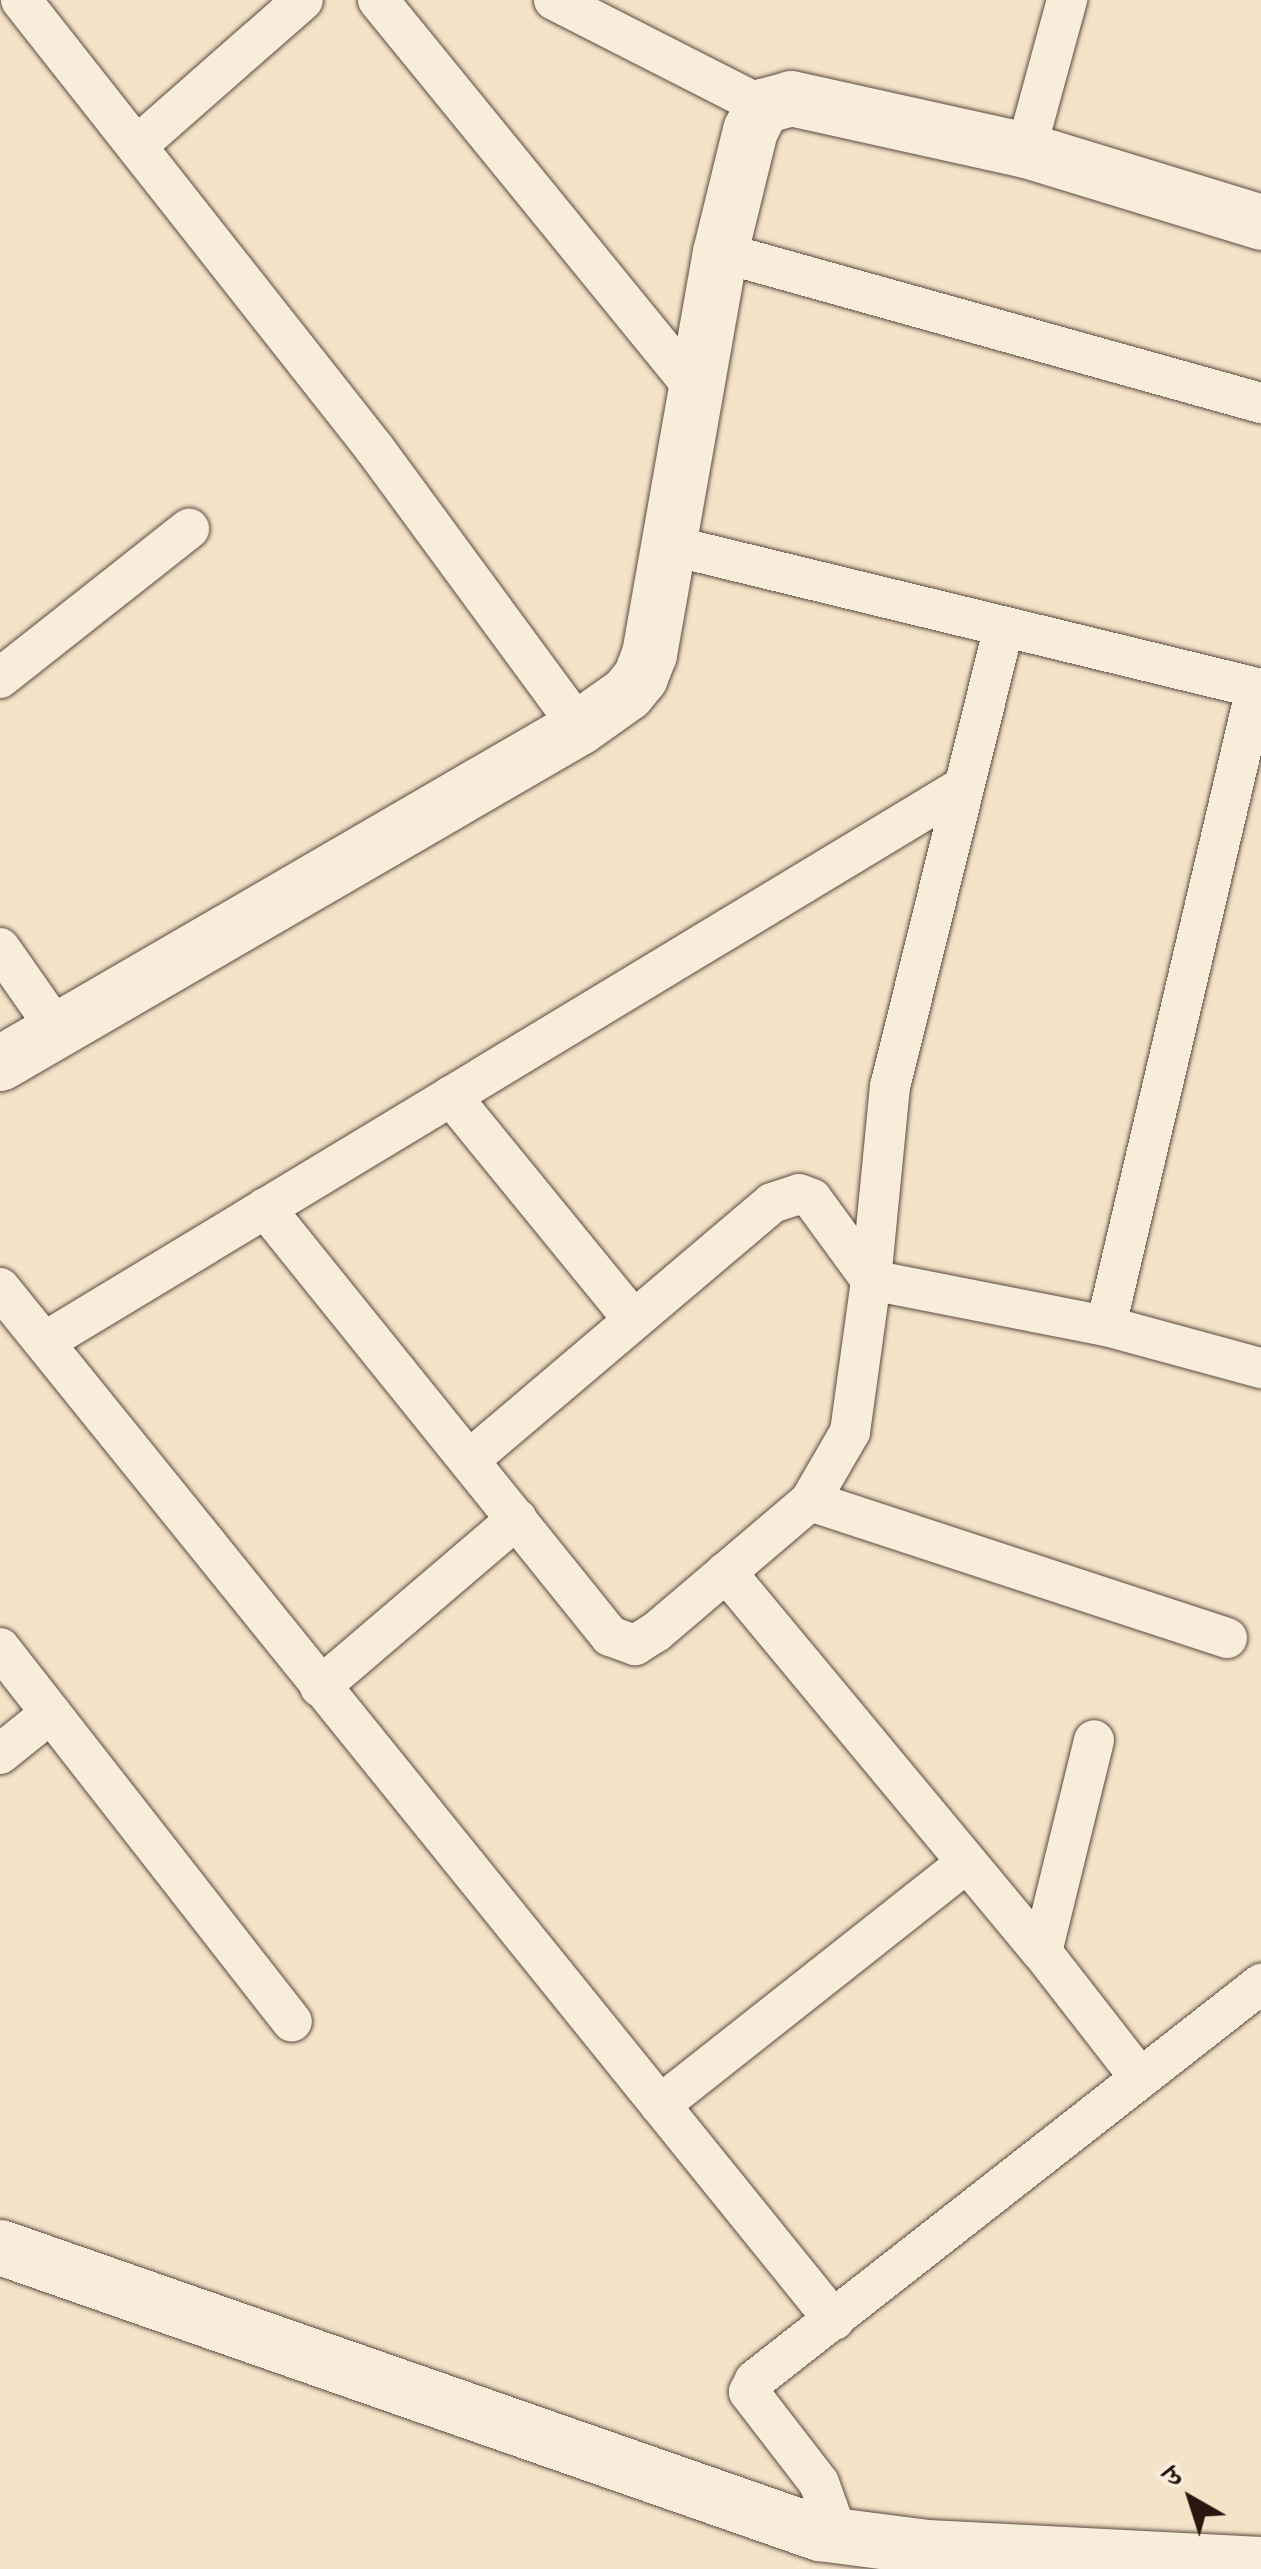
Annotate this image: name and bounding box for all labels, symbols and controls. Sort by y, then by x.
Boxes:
north arrow [1141,2449,1241,2549]
text: उ [1153,2455,1190,2496]

